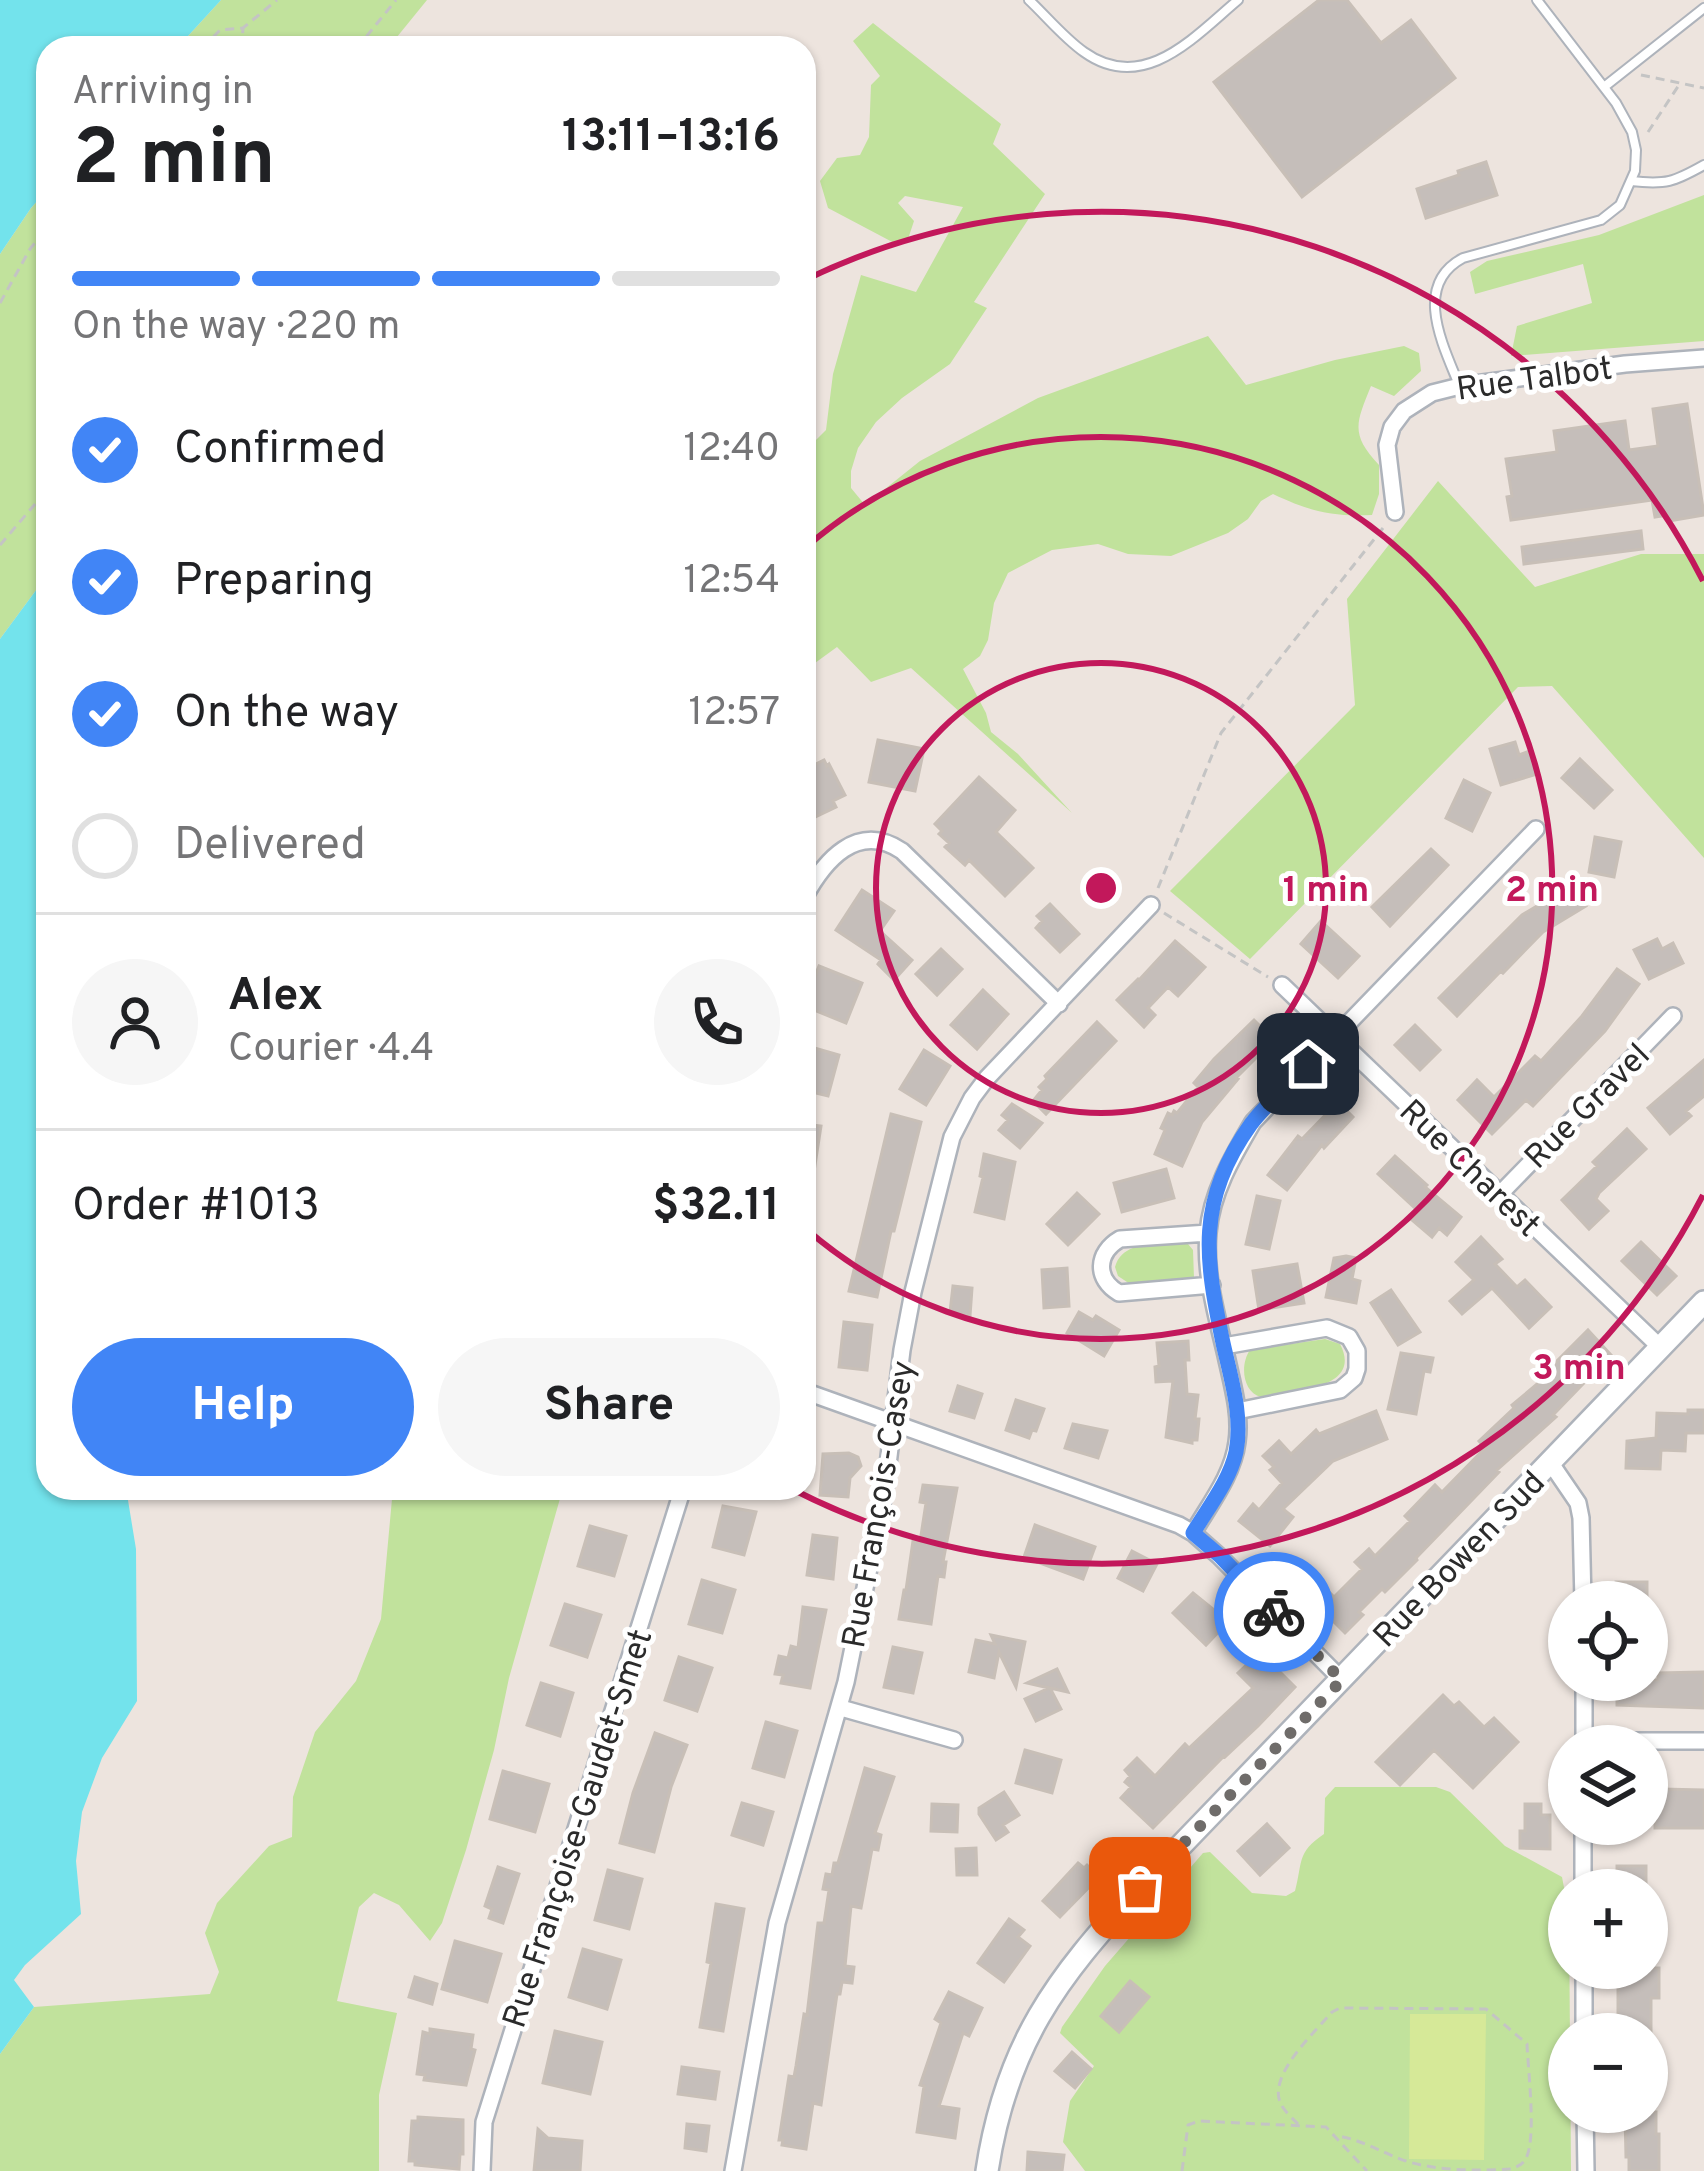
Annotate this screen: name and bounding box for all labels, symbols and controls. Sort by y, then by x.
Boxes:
text: Arriving in [72,69,254,118]
text: 13:11–13:16 [562,110,780,167]
text: 2 min [72,113,276,212]
text: On the way · 220 m [72,304,400,353]
street label: Rue Talbot [1454,349,1615,413]
icon: check [72,417,138,483]
text: Confirmed [174,422,386,479]
text: 12:40 [684,426,780,475]
icon: check [72,549,138,615]
text: Preparing [174,554,374,611]
text: 12:54 [684,558,780,607]
icon: check [72,681,138,747]
text: On the way [174,686,399,743]
text: 12:57 [689,690,780,739]
text: Delivered [174,818,366,875]
centre of rings [1080,867,1122,909]
text: 1 min [1283,869,1369,915]
text: 2 min [1505,869,1599,915]
button: person [72,959,198,1085]
button: phone [654,959,780,1085]
text: Alex [228,969,323,1026]
pin [1257,1013,1359,1115]
text: Courier · 4.4 [228,1026,434,1075]
icon: home [1275,1031,1341,1097]
street label: Rue Gravel [1517,1036,1660,1179]
street label: Rue Charest [1389,1092,1548,1248]
text: Order #1013 [72,1179,320,1236]
text: $32.11 [652,1179,780,1236]
button: Help [72,1338,414,1476]
button: Share [438,1338,780,1476]
text: 3 min [1532,1347,1626,1393]
street label: Rue François-Casey [835,1358,927,1652]
street label: Rue Bowen Sud [1366,1464,1556,1658]
courier [1214,1552,1334,1672]
icon: bike [1241,1579,1307,1645]
map controls [1548,1581,1668,2133]
button: locate [1548,1581,1668,1701]
street label: Rue Françoise-Gaudet-Smet [495,1625,664,2034]
button: layers [1548,1725,1668,1845]
pin [1089,1837,1191,1939]
icon: bag [1107,1855,1173,1921]
button: + [1548,1869,1668,1989]
button: − [1548,2013,1668,2133]

